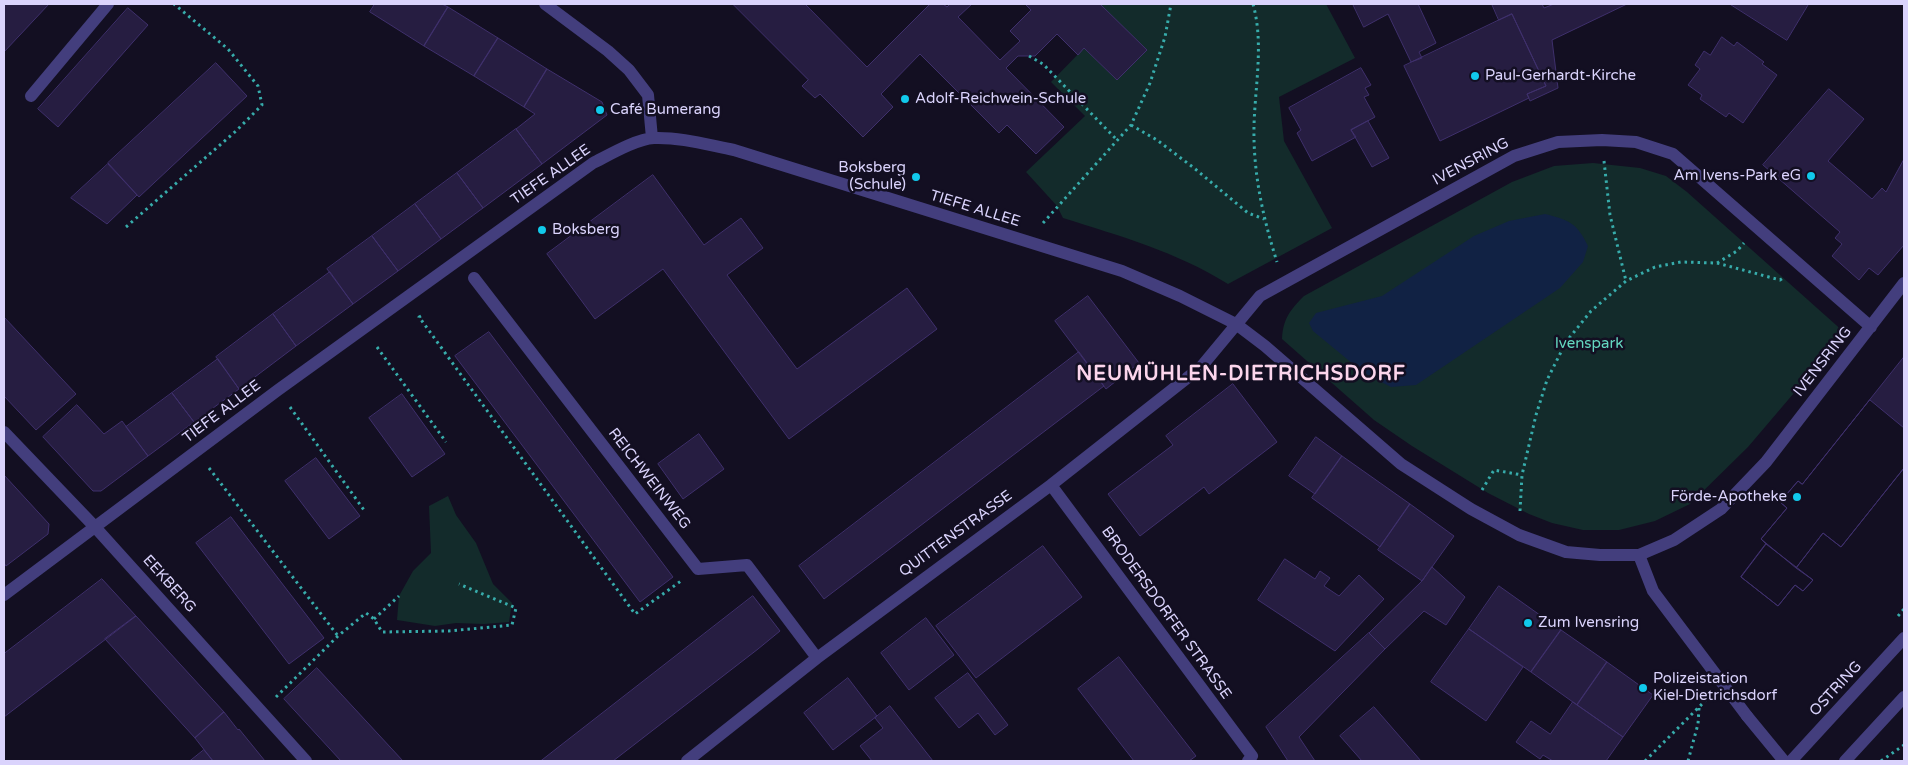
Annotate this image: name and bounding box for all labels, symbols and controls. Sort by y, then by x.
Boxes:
place label: Paul-Gerhardt-Kirche [1485,67,1636,85]
marker: Paul-Gerhardt-Kirche [1469,70,1481,82]
place label: Adolf-Reichwein-Schule [915,90,1086,108]
marker: Adolf-Reichwein-Schule [899,93,911,105]
place label: Café Bumerang [610,101,721,119]
marker: Café Bumerang [594,104,606,116]
street label: IVENSRING [1430,134,1512,190]
street label: TIEFE ALLEE [508,141,594,209]
place label: Boksberg (Schule) [838,159,906,194]
place label: Am Ivens-Park eG [1674,167,1801,185]
marker: Am Ivens-Park eG [1805,170,1817,182]
marker: Boksberg (Schule) [910,171,922,183]
street label: TIEFE ALLEE [928,187,1022,231]
place label: Boksberg [552,221,620,239]
marker: Boksberg [536,224,548,236]
street label: IVENSRING [1790,323,1856,401]
park label: Ivenspark [1555,335,1623,353]
district label: NEUMÜHLEN-DIETRICHSDORF [1073,363,1409,387]
street label: TIEFE ALLEE [179,377,265,447]
street label: REICHWEINWEG [604,425,694,533]
street label: QUITTENSTRASSE [896,487,1016,581]
place label: Förde-Apotheke [1670,488,1787,506]
marker: Förde-Apotheke [1791,491,1803,503]
street label: BRODERSDORFER STRASSE [1097,523,1235,703]
street label: EEKBERG [138,552,200,616]
place label: Zum Ivensring [1538,614,1639,632]
marker: Zum Ivensring [1522,617,1534,629]
street label: OSTRING [1806,658,1866,720]
place label: Polizeistation Kiel-Dietrichsdorf [1653,670,1777,705]
marker: Polizeistation Kiel-Dietrichsdorf [1637,682,1649,694]

